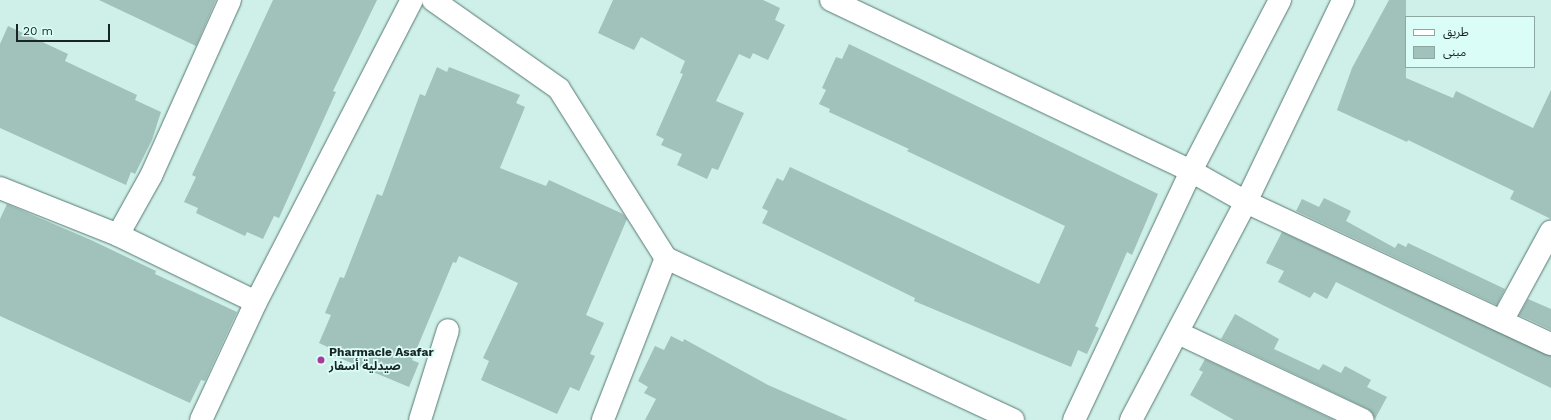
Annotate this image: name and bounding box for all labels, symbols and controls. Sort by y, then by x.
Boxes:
scale bar [18,16,112,42]
legend [1405,16,1535,68]
text: 20 m [23,24,53,38]
text: طريق [1443,25,1469,39]
text: مبنى [1443,45,1466,59]
place label: Pharmacie Asafar صيدلية أسفار [329,346,434,374]
marker: Pharmacie Asafar صيدلية أسفار [316,355,326,365]

